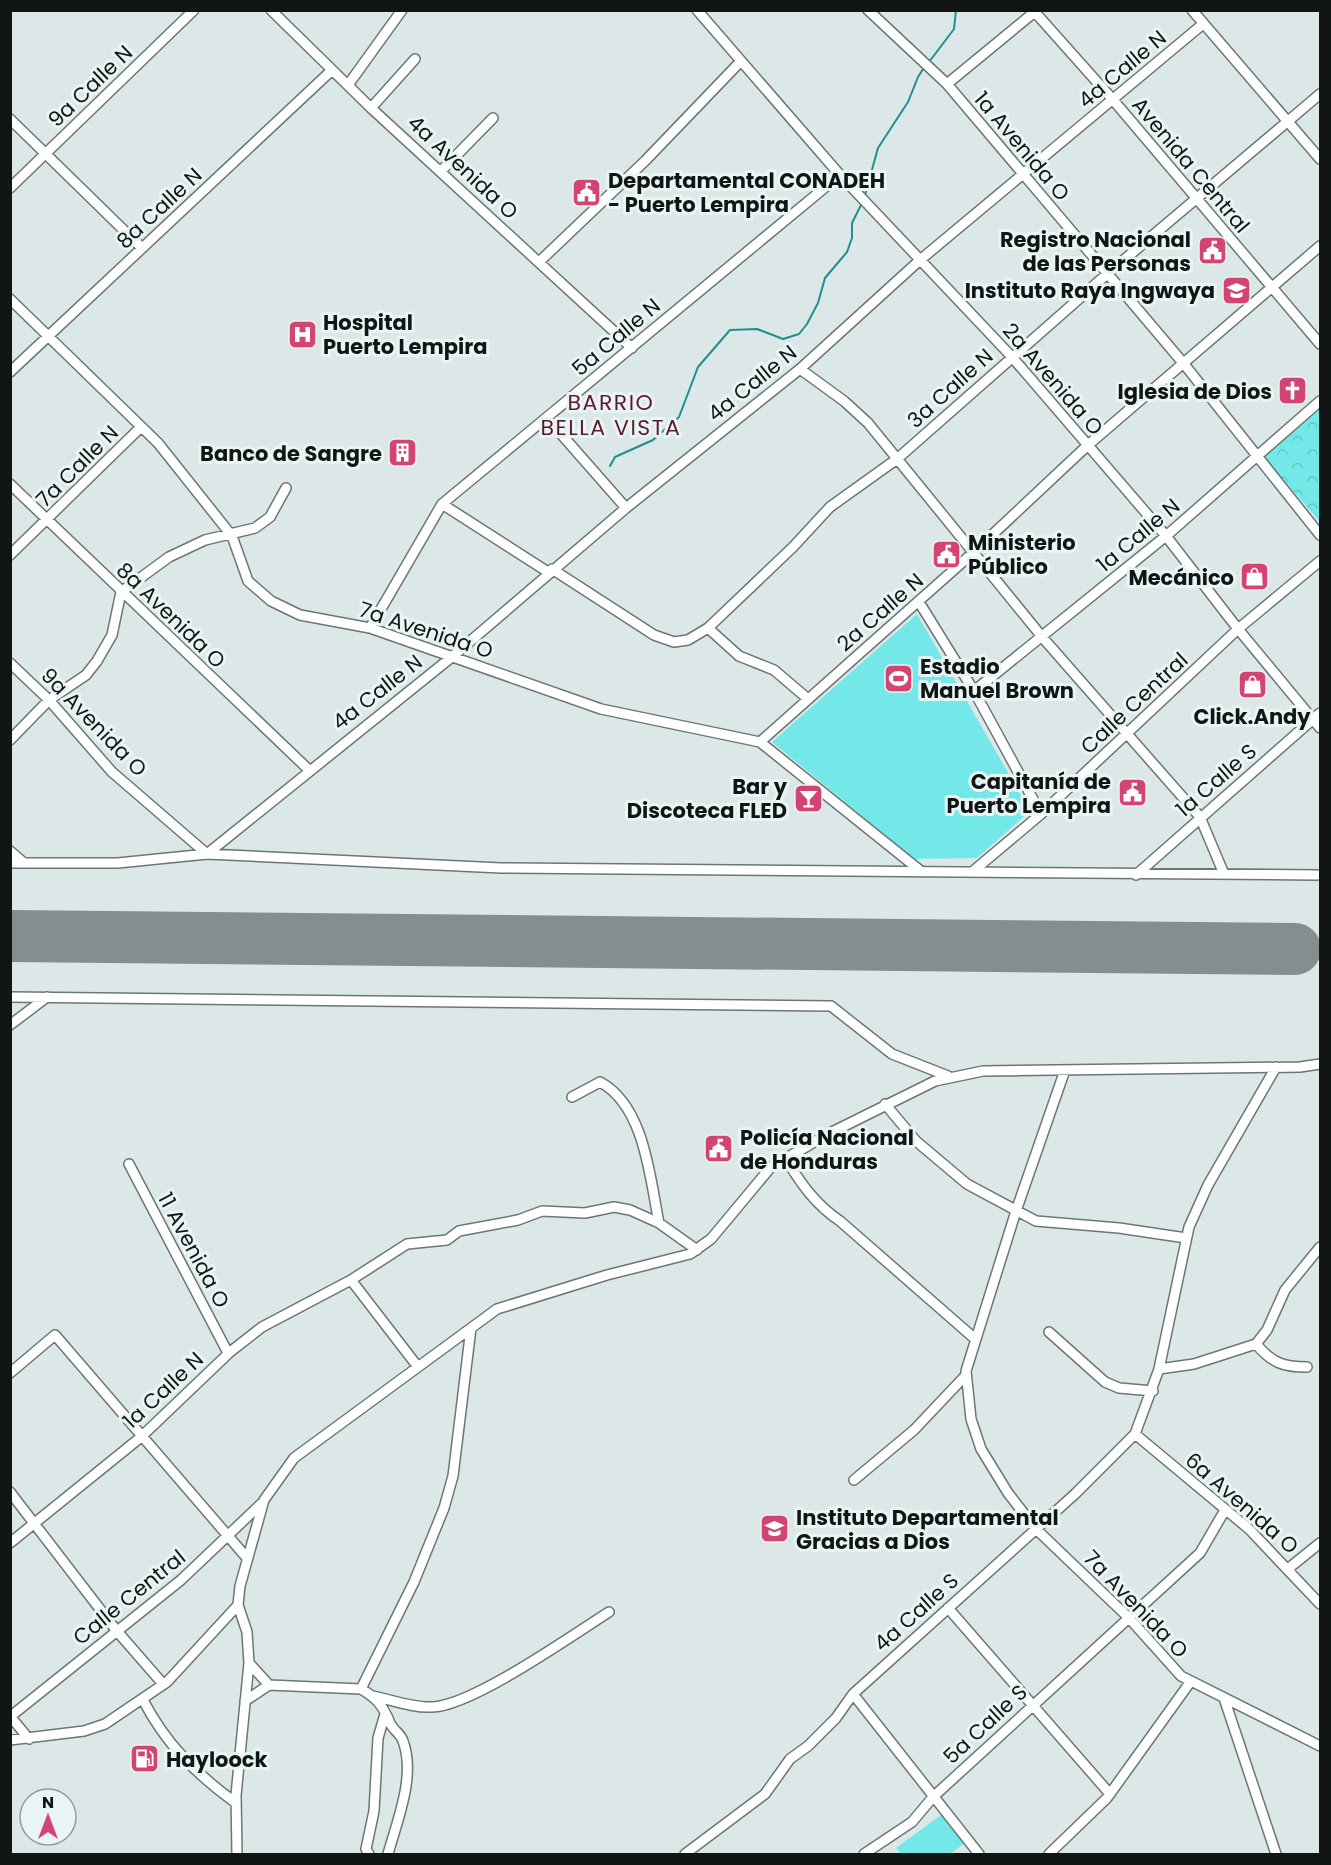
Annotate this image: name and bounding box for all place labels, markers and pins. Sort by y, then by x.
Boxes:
place label: Departamental CONADEH - Puerto Lempira [608,166,885,219]
public building icon: Departamental CONADEH - Puerto Lempira [571,176,603,208]
place label: Registro Nacional de las Personas [1000,225,1191,278]
public building icon: Registro Nacional de las Personas [1196,235,1228,267]
school or university icon: Instituto Raya Ingwaya [1220,274,1252,306]
place label: Instituto Raya Ingwaya [965,276,1215,305]
place label: Hospital Puerto Lempira [323,308,487,361]
hospital icon: Hospital Puerto Lempira [286,318,318,350]
church icon: Iglesia de Dios [1277,375,1309,407]
place label: Iglesia de Dios [1118,377,1272,406]
building icon: Banco de Sangre [387,437,419,469]
place label: Banco de Sangre [200,439,382,468]
place label: Ministerio Público [968,528,1076,581]
public building icon: Ministerio Público [931,538,963,570]
shop icon: Mecánico [1239,561,1271,593]
place label: Mecánico [1128,563,1234,592]
place label: Estadio Manuel Brown [920,652,1074,705]
sports icon: Estadio Manuel Brown [883,662,915,694]
shop icon: Click.Andy [1236,669,1268,701]
place label: Click.Andy [1193,702,1311,731]
place label: Capitanía de Puerto Lempira [947,767,1111,820]
place label: Bar y Discoteca FLED [627,772,788,825]
public building icon: Capitanía de Puerto Lempira [1116,777,1148,809]
bar icon: Bar y Discoteca FLED [792,782,824,814]
place label: Policía Nacional de Honduras [740,1123,914,1176]
public building icon: Policía Nacional de Honduras [703,1133,735,1165]
place label: Instituto Departamental Gracias a Dios [796,1503,1059,1556]
school or university icon: Instituto Departamental Gracias a Dios [759,1513,791,1545]
fuel station icon: Hayloock [129,1743,161,1775]
place label: Hayloock [166,1745,268,1774]

